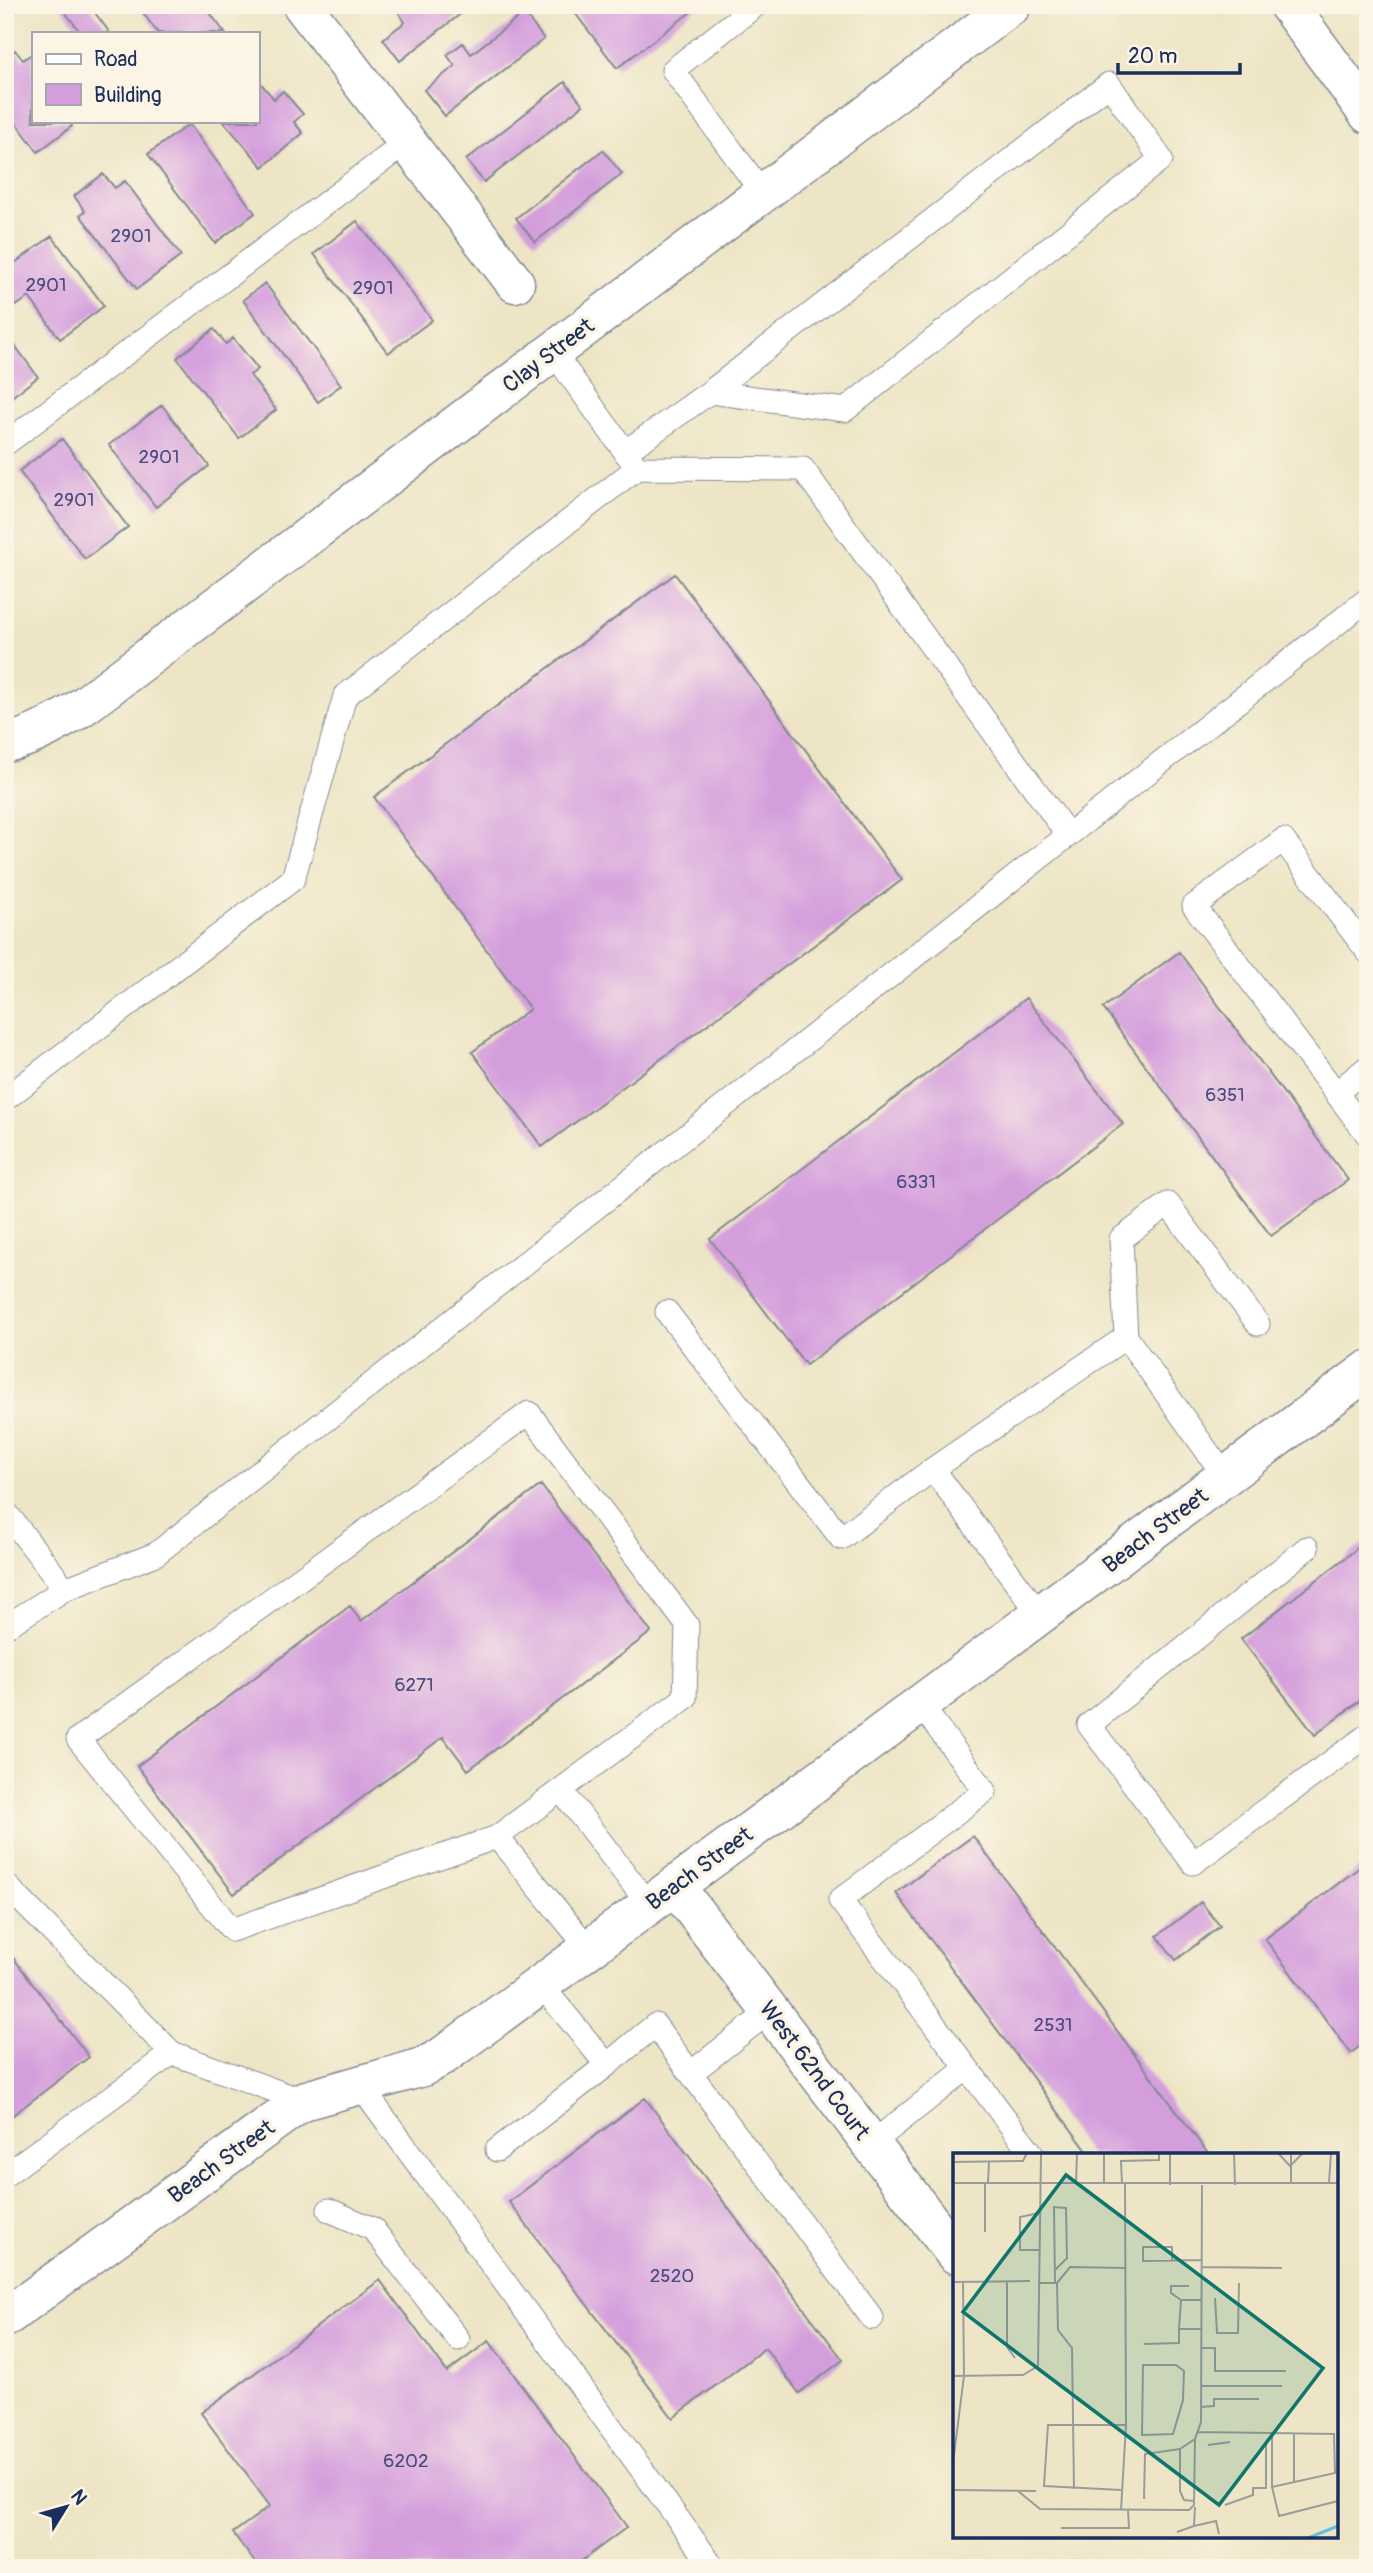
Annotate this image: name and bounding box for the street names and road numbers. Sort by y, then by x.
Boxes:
street label: Clay Street [497,311,601,399]
street label: Beach Street [1097,1481,1214,1580]
street label: Beach Street [640,1820,759,1917]
street label: West 62nd Court [753,1995,877,2146]
street label: Beach Street [162,2113,281,2210]

